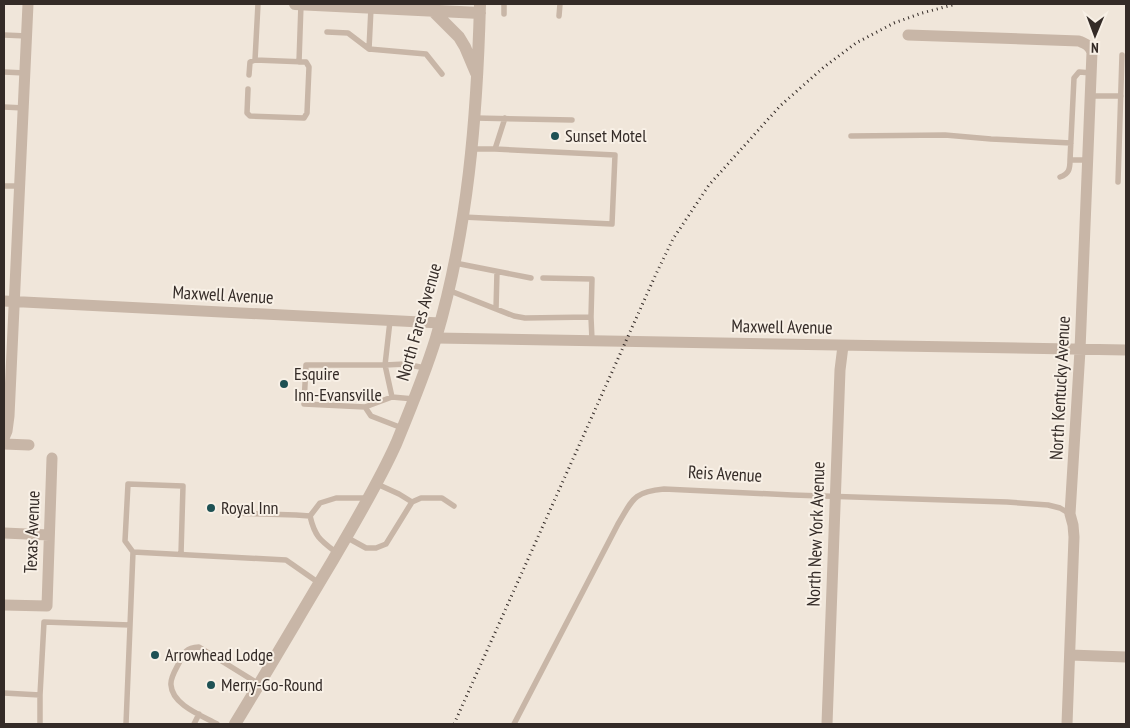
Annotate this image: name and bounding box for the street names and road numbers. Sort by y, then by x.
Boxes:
street label: North Fares Avenue [391,260,446,383]
street label: Maxwell Avenue [172,280,274,309]
street label: Maxwell Avenue [731,314,833,339]
street label: North Kentucky Avenue [1044,315,1075,461]
street label: Reis Avenue [687,460,763,487]
street label: North New York Avenue [801,461,830,607]
street label: Texas Avenue [19,490,44,574]

